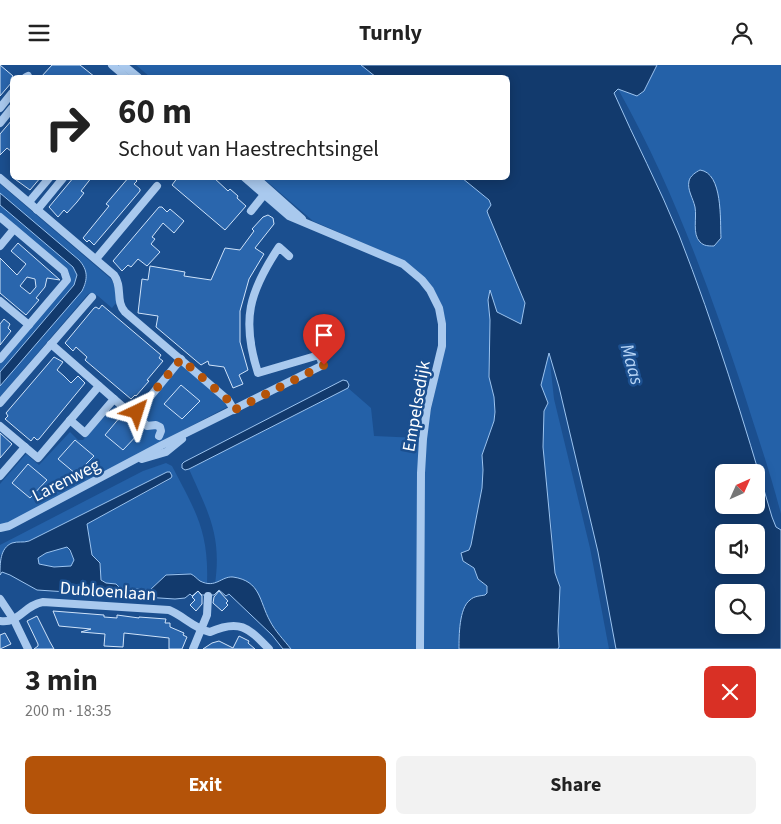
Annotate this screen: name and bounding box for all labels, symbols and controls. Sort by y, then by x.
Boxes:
text: Turnly [359,17,422,49]
icon: menu [25,19,53,47]
icon: person [728,19,756,47]
text: 60 m [118,87,192,137]
icon: right [35,95,100,160]
text: Schout van Haestrechtsingel [118,133,379,165]
pin [303,314,345,365]
icon: arrive [310,321,338,349]
water label: Maas [613,341,650,388]
street label: Empelsedijk [396,358,437,454]
position arrow [110,385,162,437]
street label: Larenweg [28,453,105,508]
north arrow [715,464,765,514]
map controls [715,464,765,634]
button: sound [715,524,765,574]
street label: Dubloenlaan [59,576,157,607]
button: search [715,584,765,634]
text: 3 min [25,659,98,702]
button: close [704,666,756,718]
text: 200 m · 18:35 [25,700,112,722]
button: Exit [25,756,386,814]
button: Share [396,756,756,814]

